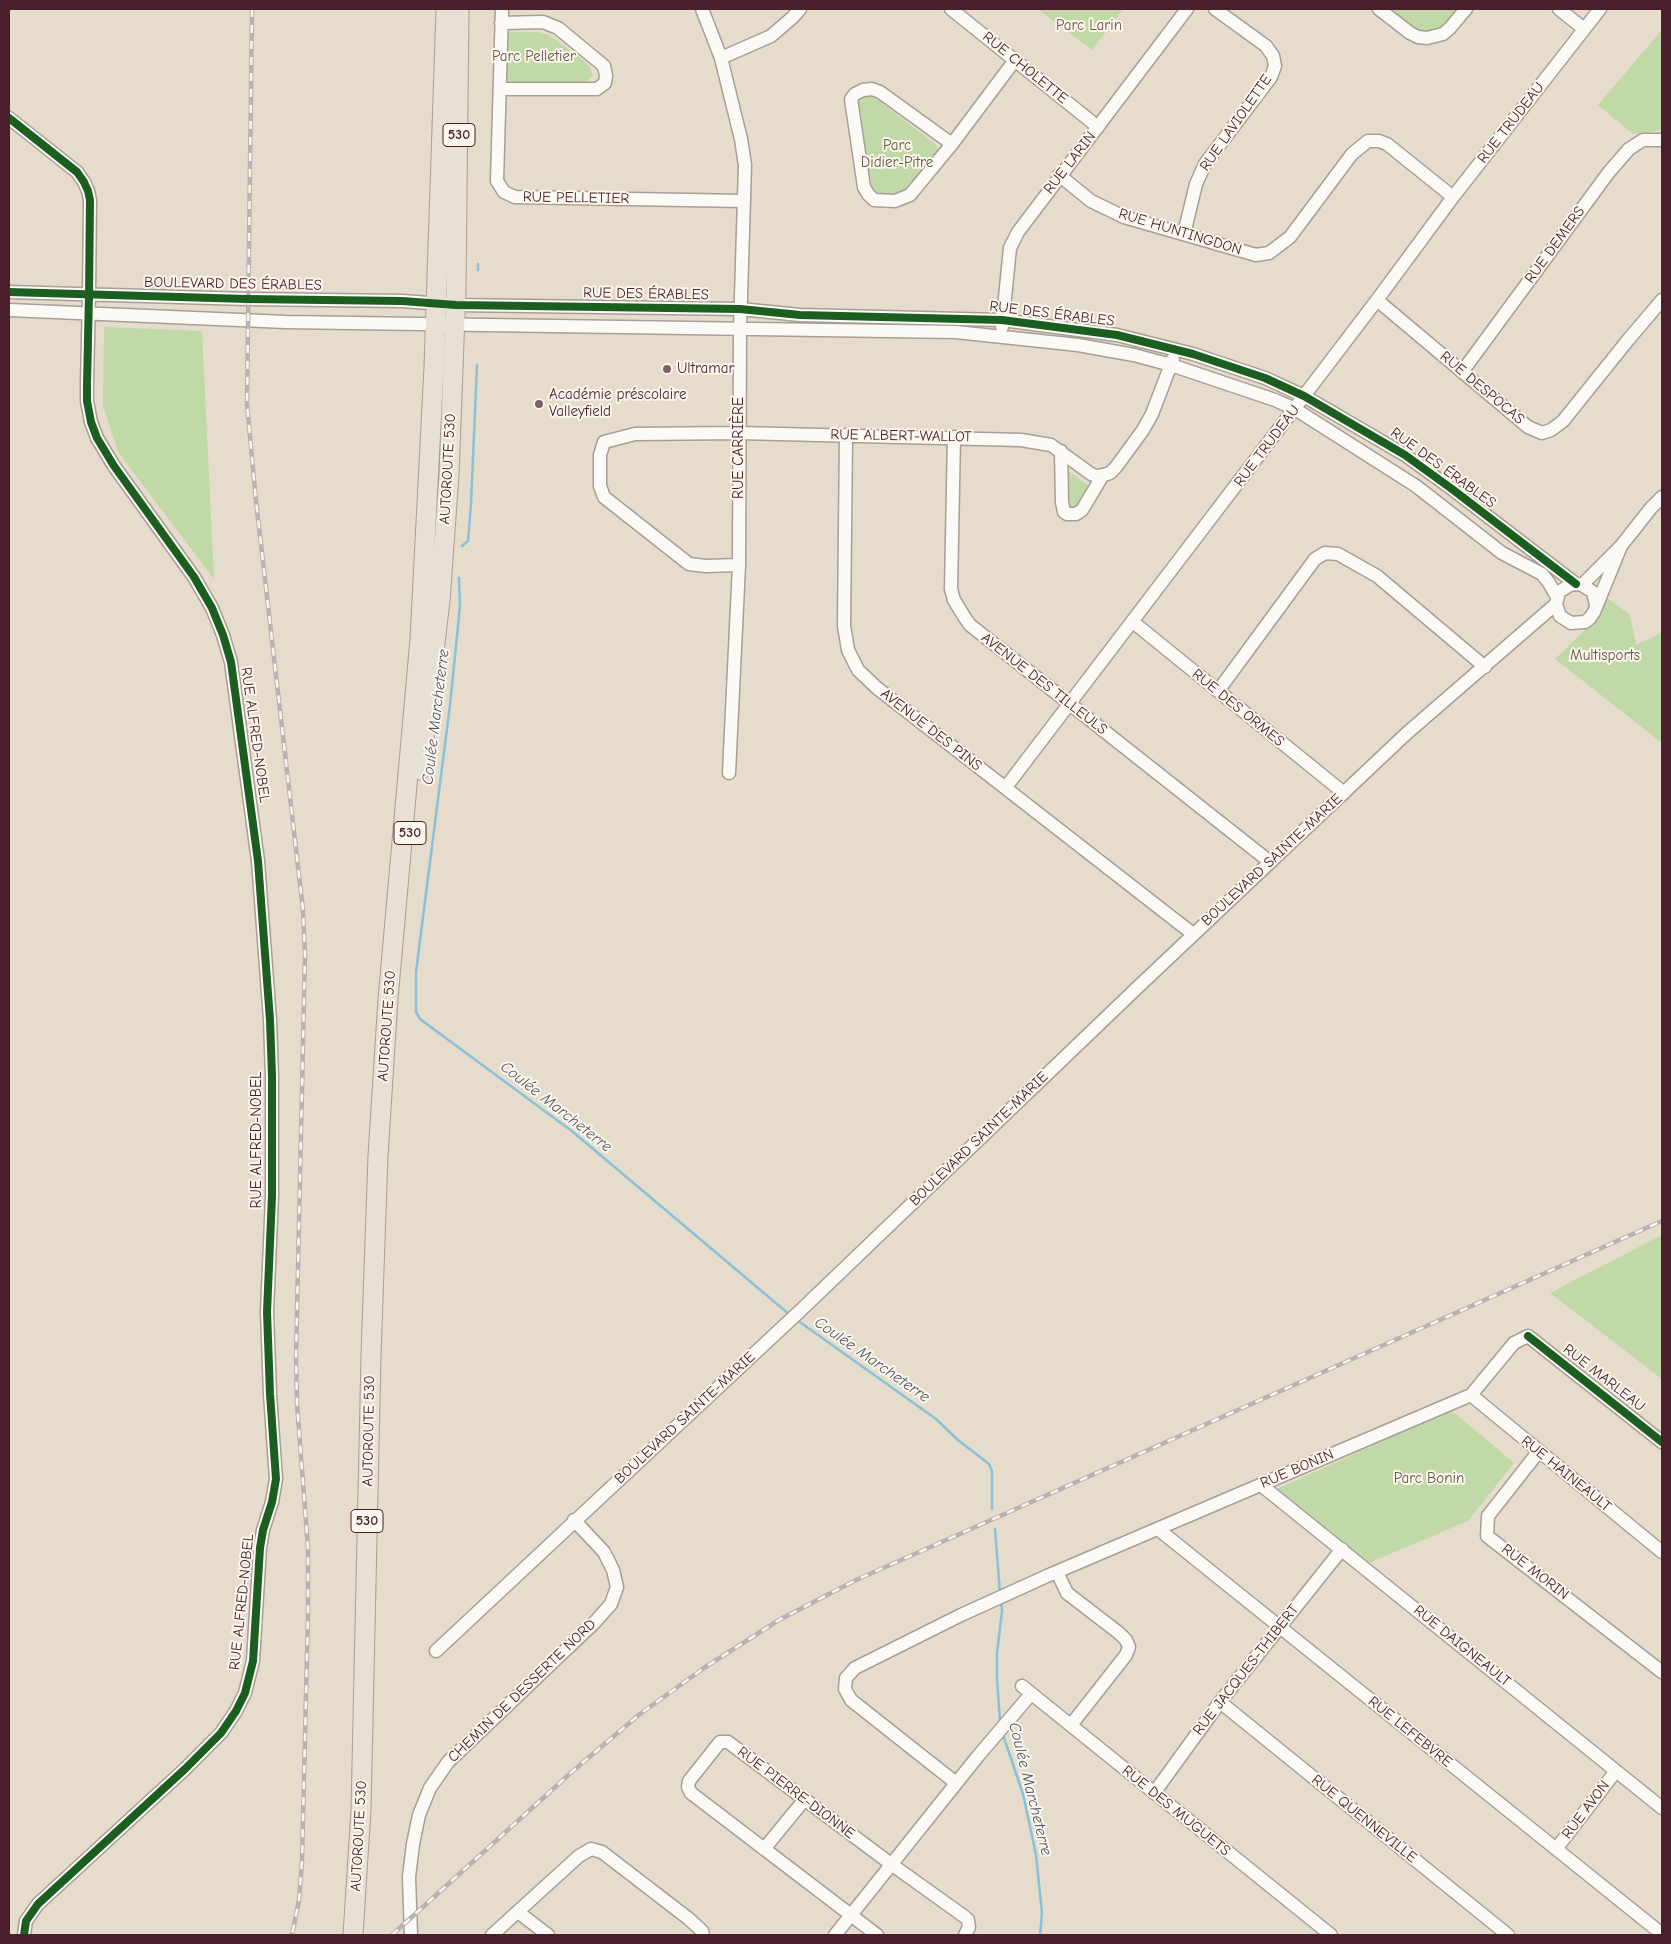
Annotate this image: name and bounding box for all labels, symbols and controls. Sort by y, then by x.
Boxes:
park label: Parc Larin [1056,17,1122,35]
street label: RUE CHOLETTE [979,28,1071,108]
park label: Parc Pelletier [492,48,576,66]
street label: RUE LAVIOLETTE [1196,71,1276,175]
street label: RUE TRUDEAU [1474,79,1548,167]
road number: 530 [443,124,475,146]
street label: RUE LARIN [1040,128,1100,198]
park label: Parc Didier-Pitre [861,137,933,172]
street label: RUE PELLETIER [523,188,629,208]
street label: RUE DEMERS [1521,203,1589,287]
street label: RUE HUNTINGDON [1116,205,1244,259]
street label: BOULEVARD DES ÉRABLES [144,273,322,295]
street label: RUE DES ÉRABLES [583,284,709,304]
street label: RUE DES ÉRABLES [988,297,1116,331]
street label: RUE DESPOCAS [1436,348,1528,428]
place label: Ultramar [677,360,734,378]
marker: Ultramar [661,363,673,375]
place label: Académie préscolaire Valleyfield [549,386,686,421]
street label: RUE CARRIÈRE [730,397,748,499]
marker: Académie préscolaire Valleyfield [533,398,545,410]
street label: RUE TRUDEAU [1230,401,1304,491]
street label: AUTOROUTE 530 [436,413,460,525]
street label: RUE DES ÉRABLES [1387,424,1499,512]
street label: RUE ALBERT-WALLOT [830,426,972,446]
street label: AVENUE DES TILLEULS [977,629,1111,739]
park label: Multisports [1570,647,1640,665]
water label: Coulée Marcheterre [418,648,454,786]
street label: RUE DES ORMES [1188,665,1288,751]
street label: RUE ALFRED-NOBEL [237,666,273,804]
street label: AVENUE DES PINS [877,685,985,775]
street label: BOULEVARD SAINTE-MARIE [1198,790,1346,930]
road number: 530 [394,821,426,844]
street label: AUTOROUTE 530 [374,970,400,1082]
water label: Coulée Marcheterre [496,1057,616,1157]
street label: BOULEVARD SAINTE-MARIE [906,1068,1052,1210]
street label: RUE ALFRED-NOBEL [248,1071,266,1209]
water label: Coulée Marcheterre [811,1313,933,1407]
street label: RUE MARLEAU [1559,1340,1649,1416]
street label: BOULEVARD SAINTE-MARIE [611,1348,759,1488]
street label: AUTOROUTE 530 [359,1375,379,1487]
street label: RUE HAINEAULT [1517,1432,1615,1516]
street label: RUE BONIN [1258,1445,1336,1493]
park label: Parc Bonin [1394,1470,1464,1488]
road number: 530 [351,1510,383,1532]
street label: RUE ALFRED-NOBEL [226,1533,258,1671]
street label: RUE MORIN [1498,1540,1572,1604]
street label: RUE JACQUES-THIBERT [1189,1601,1303,1739]
street label: RUE DAIGNEAULT [1410,1601,1514,1691]
street label: CHEMIN DE DESSERTE NORD [444,1616,600,1766]
street label: RUE LEFEBVRE [1364,1693,1456,1771]
water label: Coulée Marcheterre [1004,1720,1056,1858]
street label: RUE PIERRE-DIONNE [734,1743,858,1843]
street label: RUE DES MUGUETS [1118,1762,1234,1860]
street label: RUE QUENNEVILLE [1308,1771,1420,1867]
street label: RUE AVON [1558,1777,1614,1843]
street label: AUTOROUTE 530 [347,1780,371,1892]

